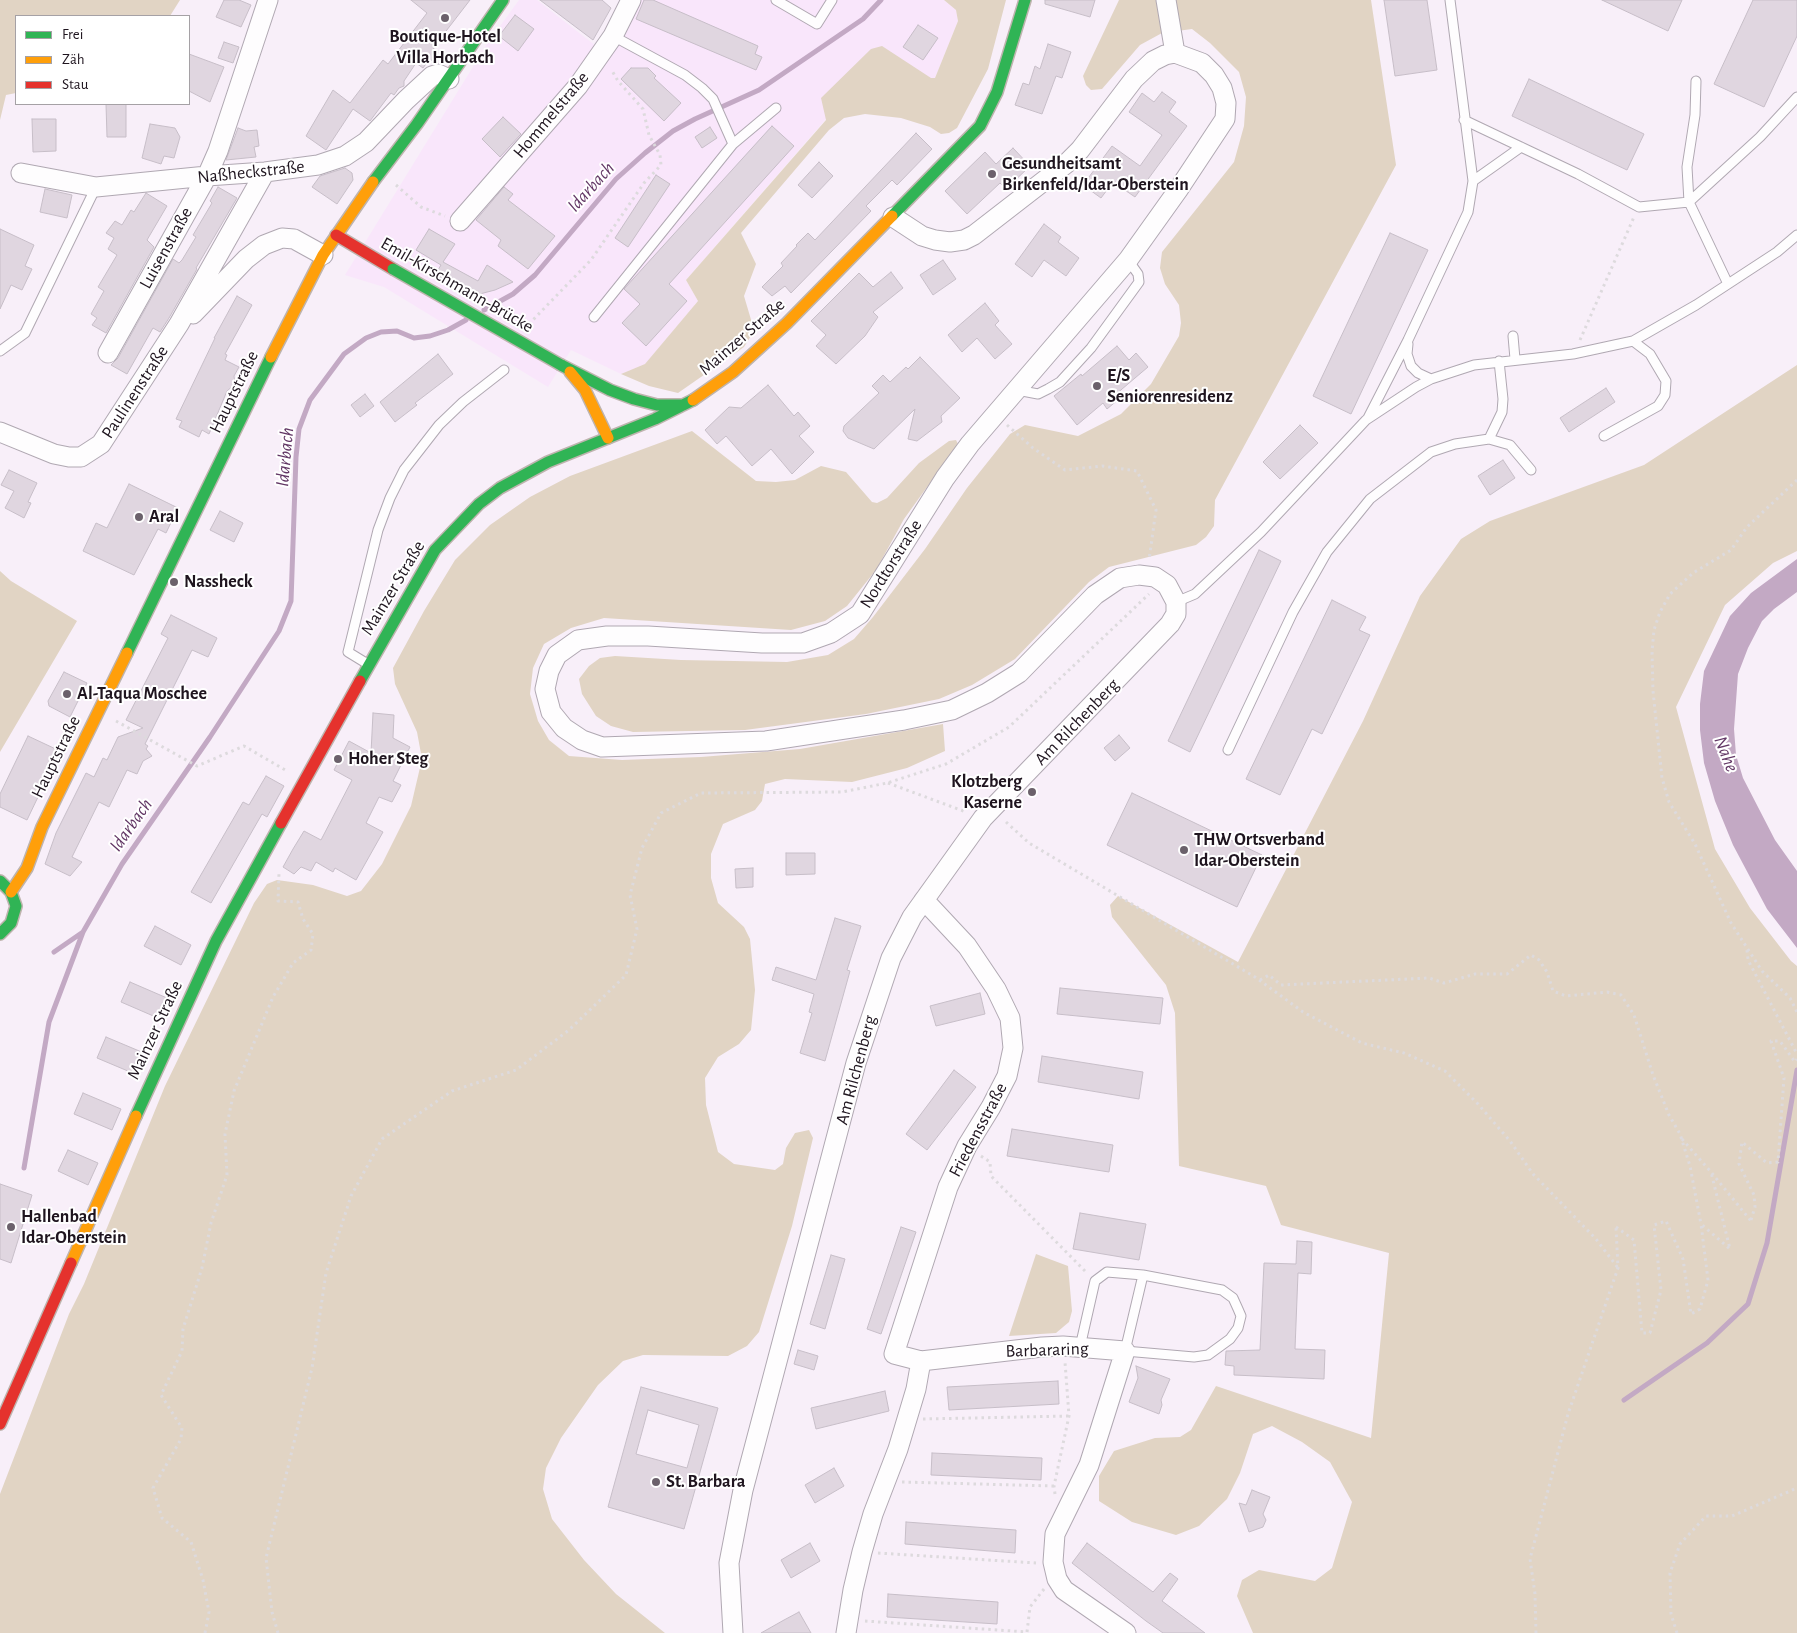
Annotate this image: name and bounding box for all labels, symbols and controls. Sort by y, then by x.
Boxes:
marker: Boutique-Hotel Villa Horbach [439,12,451,24]
legend [15,15,190,105]
place label: Boutique-Hotel Villa Horbach [389,26,501,68]
text: Frei [62,27,83,42]
text: Zäh [62,52,85,67]
street label: Hommelstraße [508,67,594,163]
text: Stau [62,77,88,92]
place label: Gesundheitsamt Birkenfeld/Idar-Oberstein [1002,153,1189,195]
street label: Naßheckstraße [196,156,306,188]
water label: Idarbach [563,157,619,217]
marker: Gesundheitsamt Birkenfeld/Idar-Oberstein [986,168,998,180]
street label: Luisenstraße [135,203,197,293]
street label: Emil-Kirschmann-Brücke [377,232,537,338]
street label: Mainzer Straße [695,294,789,380]
street label: Paulinenstraße [97,341,173,443]
street label: Hauptstraße [205,347,263,437]
place label: E/S Seniorenresidenz [1107,365,1233,408]
marker: E/S Seniorenresidenz [1091,380,1103,392]
water label: Idarbach [271,426,299,488]
place label: Aral [149,506,179,528]
marker: Aral [133,511,145,523]
street label: Nordtorstraße [855,516,927,612]
street label: Mainzer Straße [356,537,430,639]
place label: Nassheck [184,571,253,593]
marker: Nassheck [168,576,180,588]
street label: Am Rilchenberg [1030,674,1124,770]
place label: Al-Taqua Moschee [77,683,207,705]
marker: Al-Taqua Moschee [61,688,73,700]
street label: Hauptstraße [27,712,85,802]
water label: Nahe [1709,733,1743,775]
place label: Hoher Steg [348,748,428,770]
marker: Hoher Steg [332,753,344,765]
place label: Klotzberg Kaserne [951,771,1022,814]
marker: Klotzberg Kaserne [1026,786,1038,798]
water label: Idarbach [105,794,157,856]
place label: THW Ortsverband Idar-Oberstein [1194,829,1324,872]
marker: THW Ortsverband Idar-Oberstein [1178,844,1190,856]
street label: Mainzer Straße [123,977,187,1083]
street label: Am Rilchenberg [831,1013,881,1127]
street label: Friedensstraße [944,1079,1012,1181]
place label: Hallenbad Idar-Oberstein [21,1206,127,1248]
marker: Hallenbad Idar-Oberstein [5,1221,17,1233]
street label: Barbararing [1005,1338,1089,1362]
place label: St. Barbara [666,1471,745,1493]
marker: St. Barbara [650,1476,662,1488]

